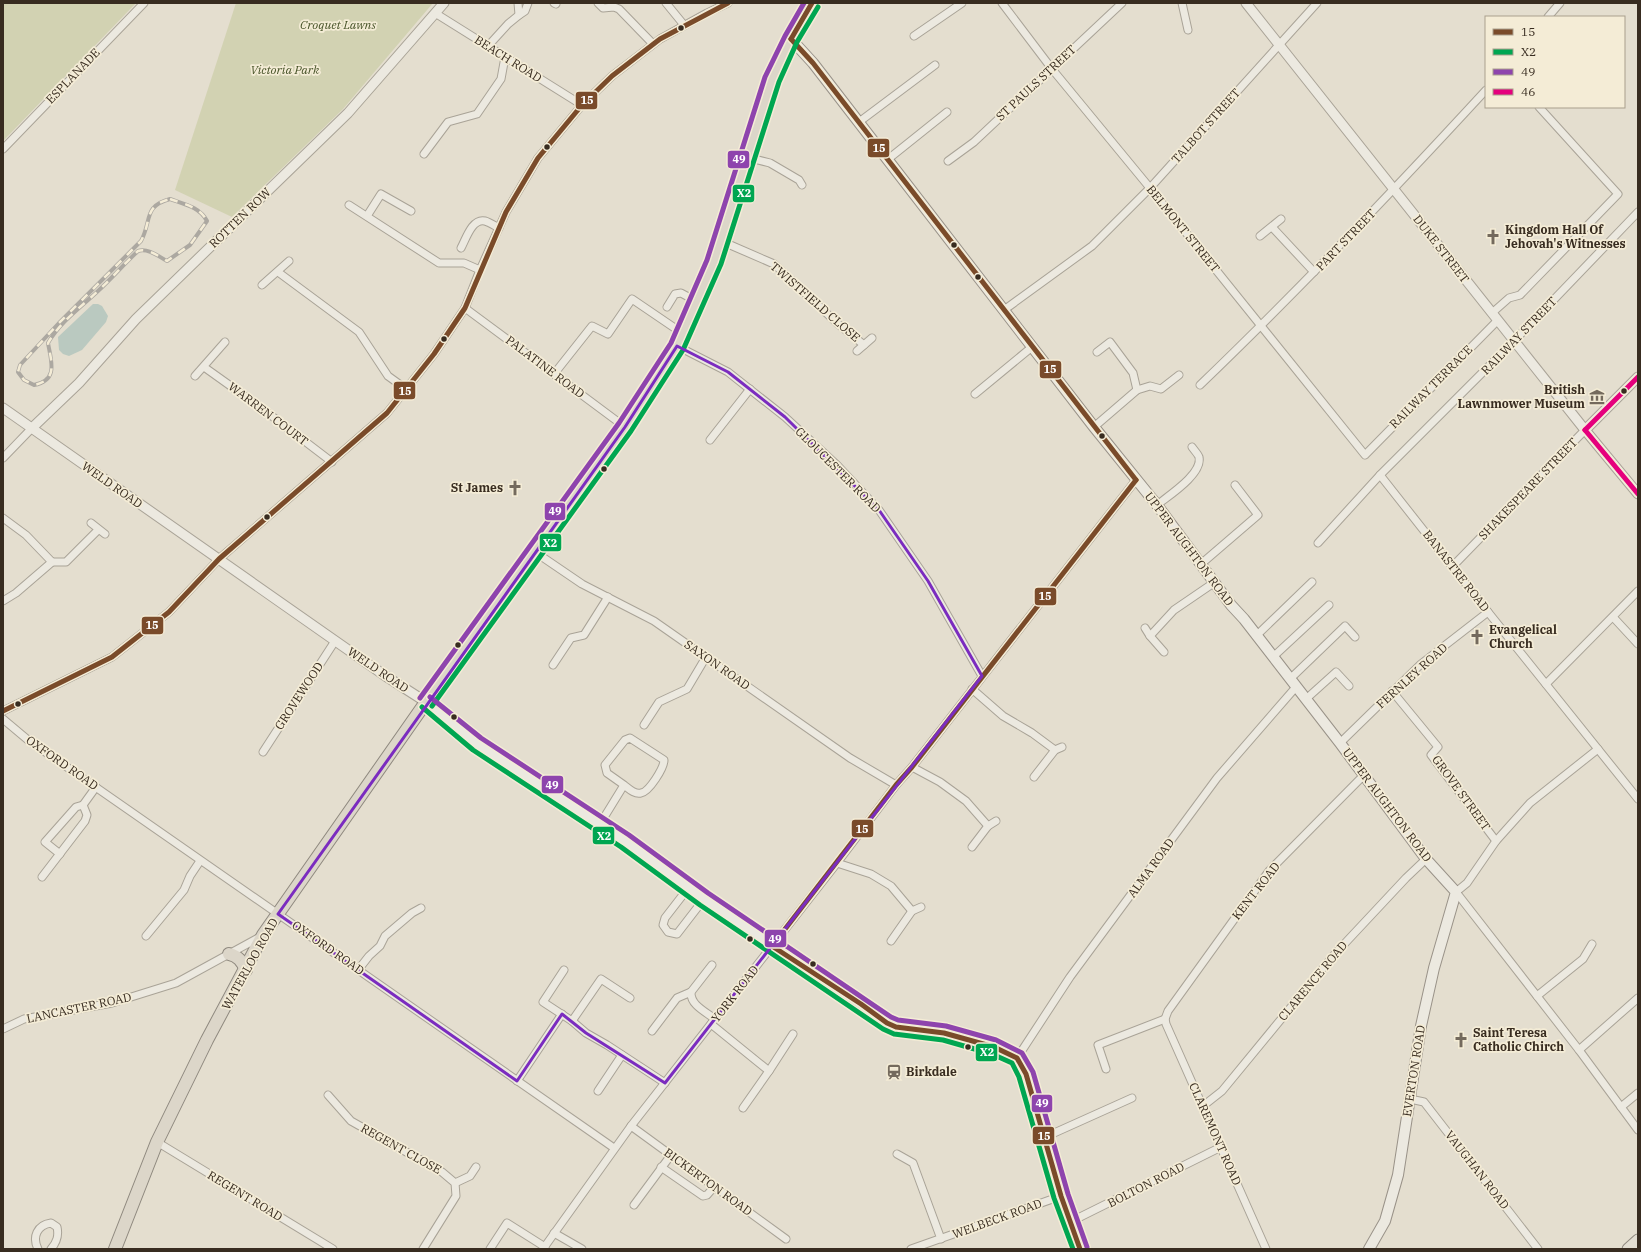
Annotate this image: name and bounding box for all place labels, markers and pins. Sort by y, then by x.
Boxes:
unlabelled marker [676,23,686,33]
unlabelled marker [542,142,552,152]
place label: Kingdom Hall Of Jehovah's Witnesses [1505,222,1626,251]
church icon: Kingdom Hall Of Jehovah's Witnesses [1484,228,1502,246]
unlabelled marker [949,240,959,250]
unlabelled marker [973,272,983,282]
unlabelled marker [439,334,449,344]
place label: British Lawnmower Museum [1458,382,1585,411]
unlabelled marker [1619,386,1629,396]
museum icon: British Lawnmower Museum [1588,388,1606,406]
unlabelled marker [1097,431,1107,441]
unlabelled marker [599,464,609,474]
church icon: St James [506,479,524,497]
place label: St James [451,480,503,495]
unlabelled marker [262,512,272,522]
place label: Evangelical Church [1489,622,1557,651]
church icon: Evangelical Church [1468,628,1486,646]
unlabelled marker [453,640,463,650]
unlabelled marker [13,699,23,709]
unlabelled marker [449,712,459,722]
unlabelled marker [745,934,755,944]
unlabelled marker [808,959,818,969]
place label: Saint Teresa Catholic Chirch [1473,1025,1564,1054]
church icon: Saint Teresa Catholic Chirch [1452,1031,1470,1049]
unlabelled marker [963,1042,973,1052]
station icon: Birkdale [885,1063,903,1081]
place label: Birkdale [906,1064,957,1079]

